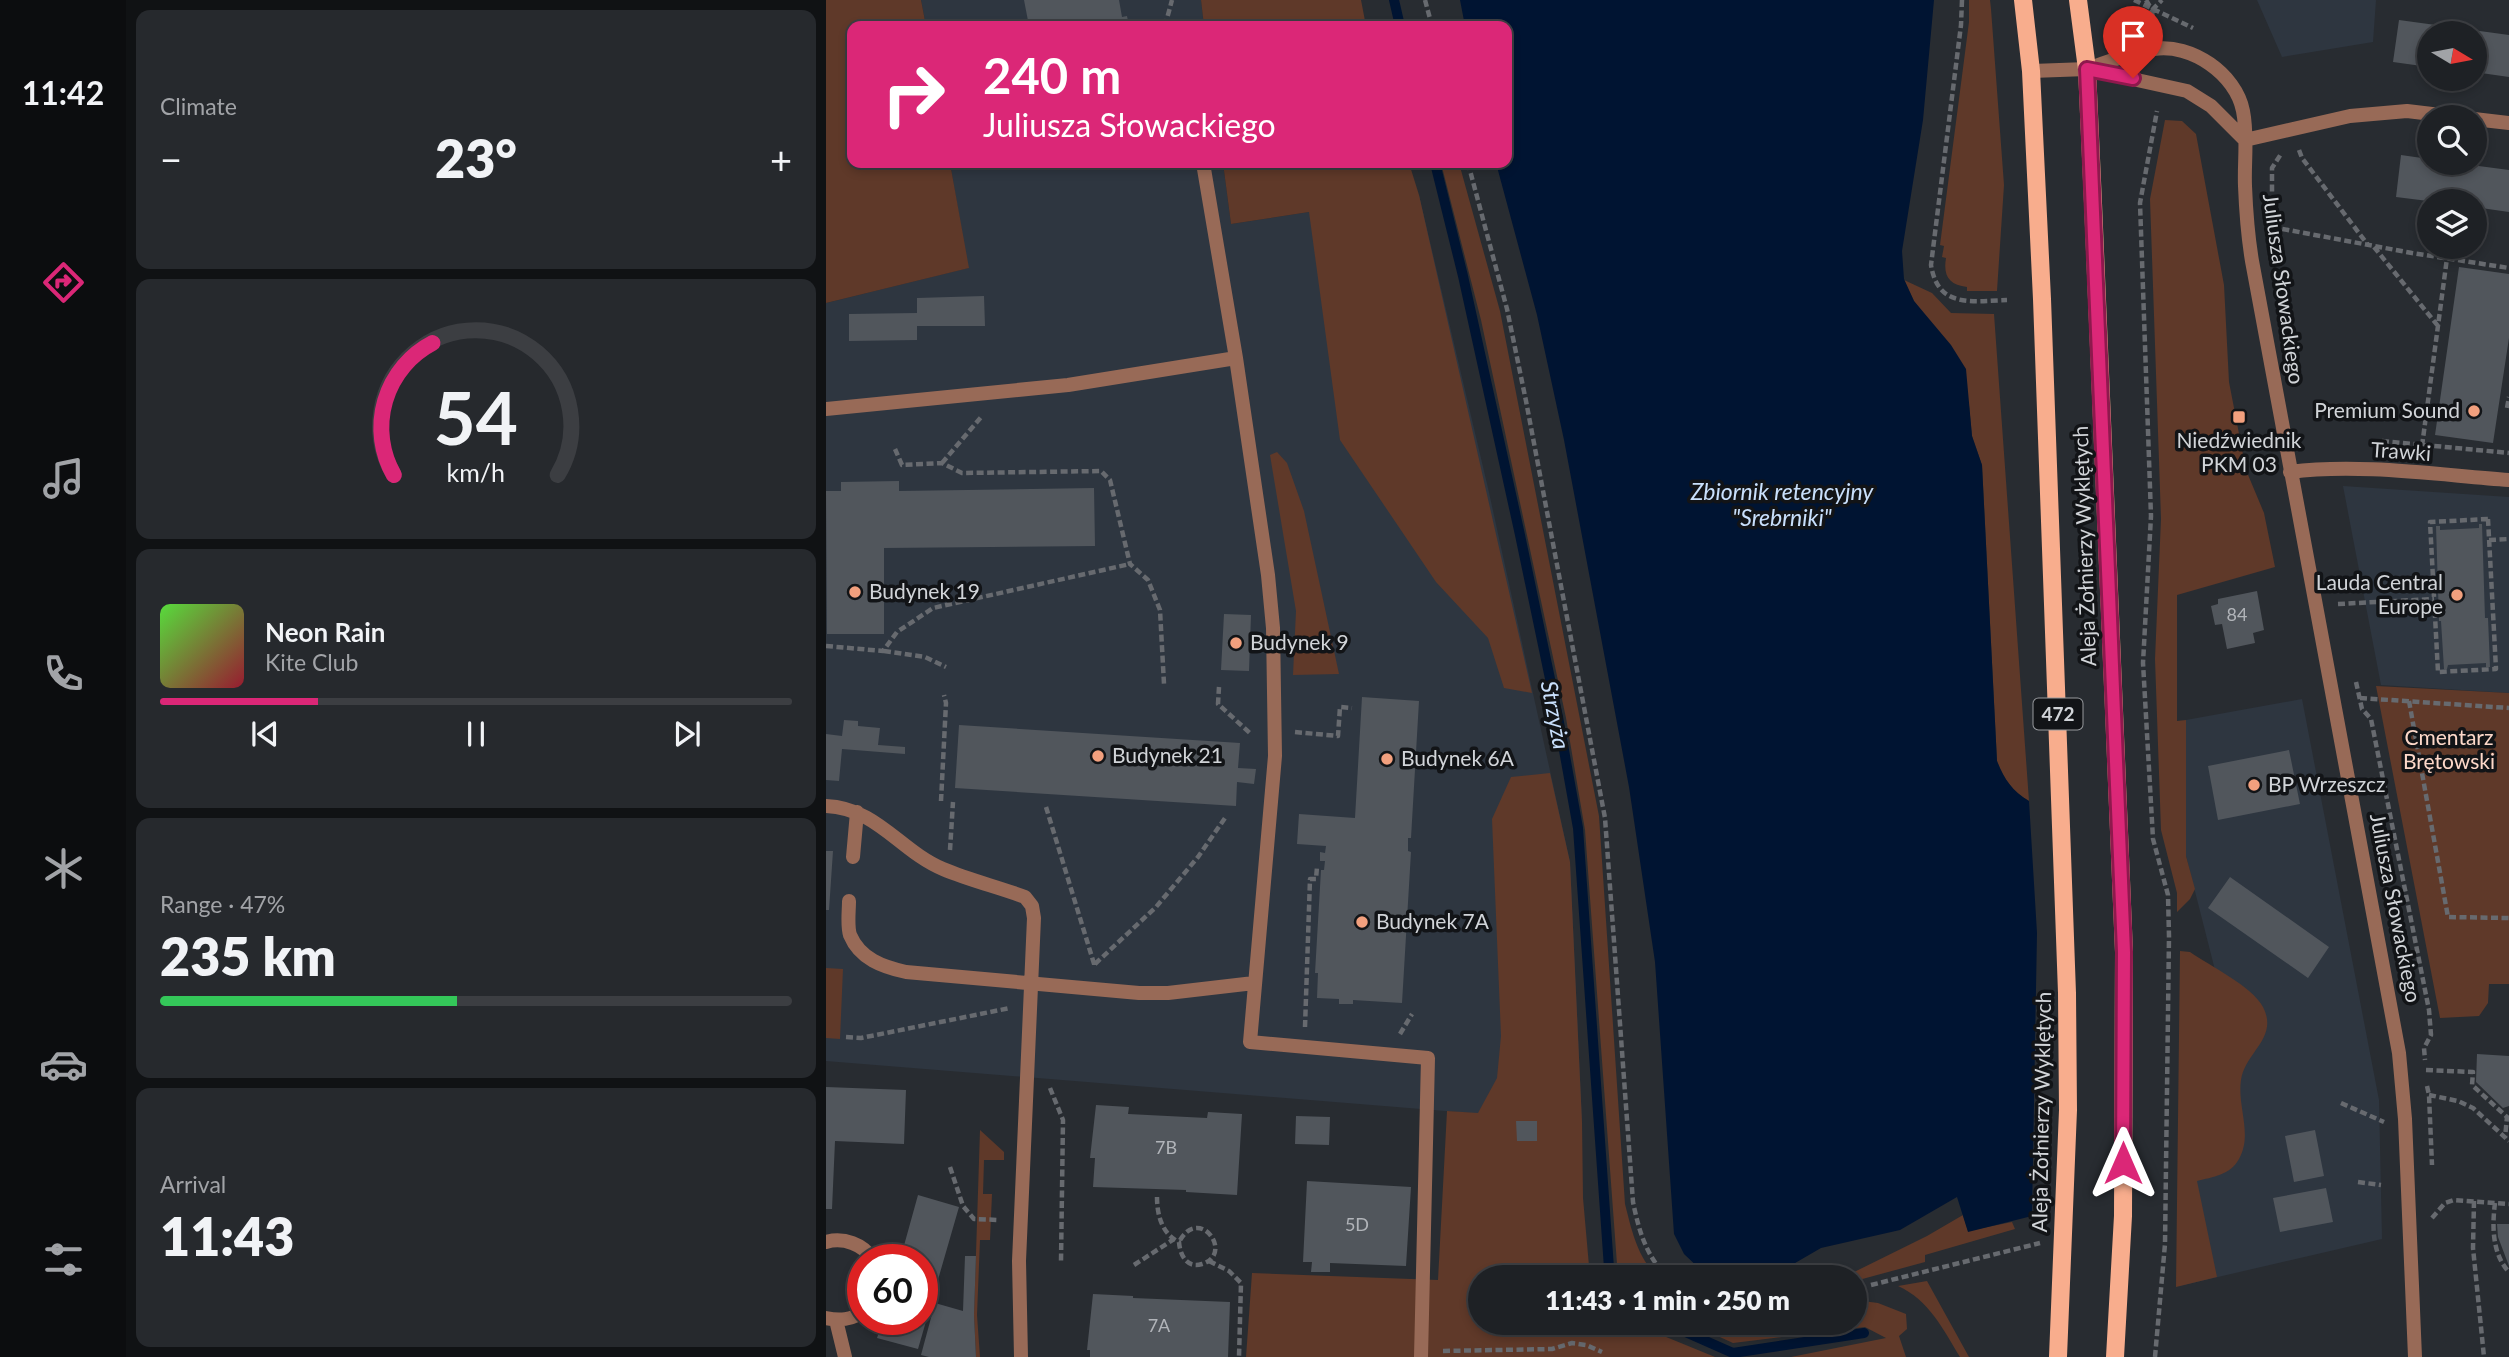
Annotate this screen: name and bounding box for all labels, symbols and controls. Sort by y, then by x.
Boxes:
pin [2103,6,2163,78]
icon: arrive [2114,17,2152,55]
north arrow [2417,21,2487,91]
map controls [2417,21,2487,259]
text: 240 m [983,46,1121,104]
icon: right [868,49,959,140]
text: 11:42 [22,73,104,112]
text: Climate [160,92,237,120]
text: Juliusza Słowackiego [983,105,1276,144]
button: search [2417,105,2487,175]
text: 23° [435,127,517,189]
text: − [160,136,182,182]
text: + [770,136,792,182]
button: layers [2417,189,2487,259]
street label: Juliusza Słowackiego [2259,192,2310,386]
icon: directions [39,258,88,307]
text: 54 [434,374,518,462]
place label: Premium Sound [2314,397,2460,422]
marker: Premium Sound [2466,403,2482,419]
marker: Niedźwiednik PKM 03 [2231,409,2247,425]
street label: Aleja Żołnierzy Wyklętych [2067,425,2100,667]
place label: Niedźwiednik PKM 03 [2176,427,2302,476]
street label: Trawki [2370,436,2432,465]
icon: music [39,454,88,503]
text: km/h [447,457,505,487]
water label: Zbiornik retencyjny "Srebrniki" [1690,477,1874,531]
place label: Lauda Central Europe [2316,569,2443,618]
place label: Budynek 19 [869,578,980,603]
marker: Budynek 19 [847,584,863,600]
marker: Lauda Central Europe [2449,587,2465,603]
house number: 84 [2227,603,2247,625]
text: Neon Rain [265,616,385,648]
place label: Budynek 9 [1250,629,1349,654]
marker: Budynek 9 [1228,635,1244,651]
text: Kite Club [265,648,358,676]
icon: phone [39,649,88,698]
water label: Strzyża [1536,678,1576,751]
road number: 472 [2034,698,2082,730]
icon: previous [246,715,284,753]
icon: pause [457,715,495,753]
icon: next [668,715,706,753]
park label: Cmentarz Brętowski [2403,724,2495,773]
place label: Budynek 21 [1112,742,1223,767]
place label: Budynek 6A [1401,745,1515,770]
marker: Budynek 21 [1090,748,1106,764]
marker: Budynek 6A [1379,751,1395,767]
place label: BP Wrzeszcz [2268,771,2385,796]
marker: BP Wrzeszcz [2246,777,2262,793]
street label: Juliusza Słowackiego [2366,811,2427,1004]
icon: climate [39,844,88,893]
text: Range · 47% [160,890,285,918]
place label: Budynek 7A [1376,908,1490,933]
marker: Budynek 7A [1354,914,1370,930]
text: 235 km [160,925,336,987]
street label: Aleja Żołnierzy Wyklętych [2026,991,2055,1233]
icon: car [39,1040,88,1089]
position arrow [2086,1126,2160,1200]
house number: 7B [1155,1136,1177,1158]
text: Arrival [160,1170,226,1198]
text: 11:43 [160,1205,294,1267]
house number: 5D [1345,1213,1369,1235]
icon: filters [39,1235,88,1284]
speed limit sign: 60 [847,1244,938,1335]
text: 11:43 · 1 min · 250 m [1545,1284,1790,1316]
house number: 7A [1148,1314,1171,1336]

